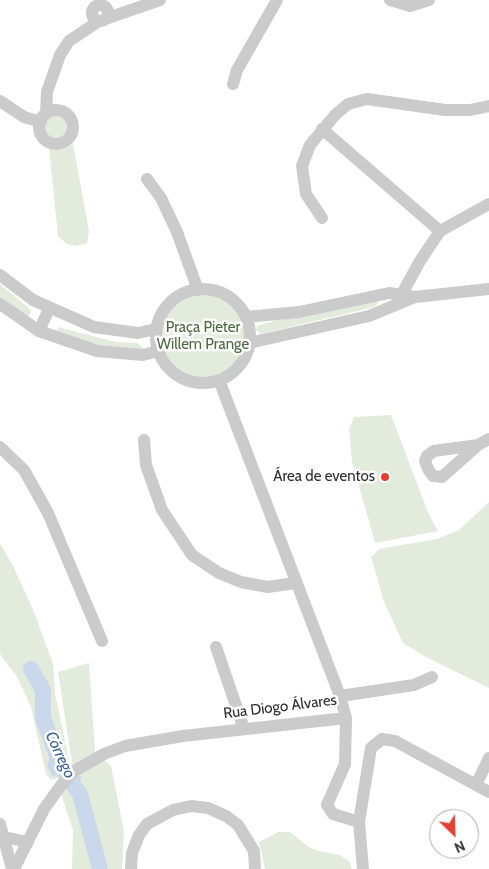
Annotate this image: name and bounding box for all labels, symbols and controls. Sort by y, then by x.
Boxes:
park label: Praça Pieter Willem Prange [157,319,249,354]
place label: Área de eventos [273,468,375,486]
marker: Área de eventos [379,471,391,483]
street label: Rua Diogo Álvares [222,691,338,723]
water label: Córrego [41,728,79,782]
north arrow [429,809,479,859]
text: N [452,837,468,857]

